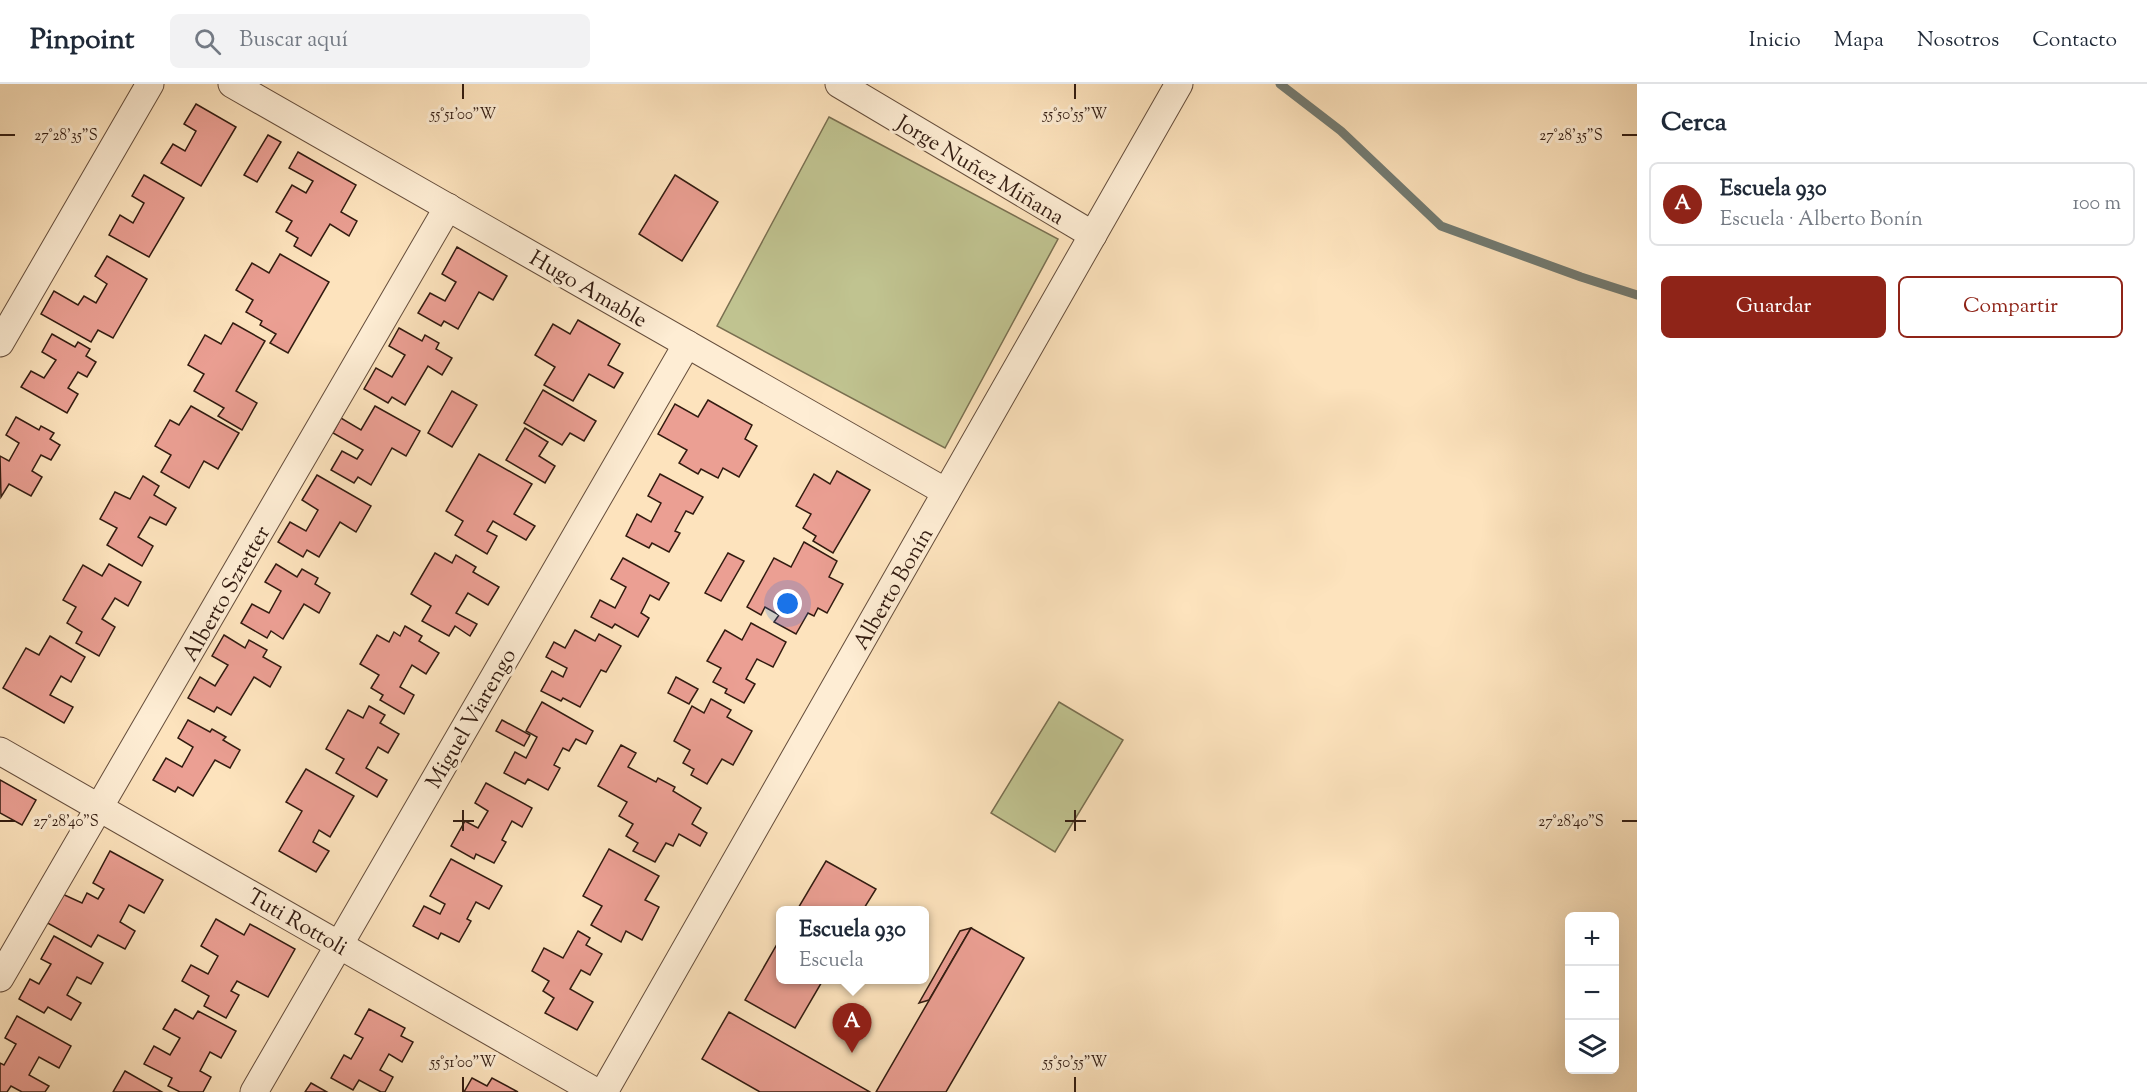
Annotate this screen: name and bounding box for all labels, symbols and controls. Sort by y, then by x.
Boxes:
search box [170,14,590,68]
text: Pinpoint [30,21,134,61]
icon: search [191,25,224,58]
text: Buscar aquí [239,25,348,57]
text: Inicio [1749,26,1801,56]
text: Mapa [1834,26,1884,56]
text: Nosotros [1917,26,1999,56]
text: Contacto [2032,26,2117,56]
text: 55°51'00"W [429,105,496,126]
text: 55°50'55"W [1042,105,1108,126]
text: Cerca [1661,105,1727,142]
street label: Jorge Nuñez Miñana [888,108,1070,235]
text: 27°28'35"S [34,126,98,147]
text: 27°28'35"S [1539,126,1603,147]
text: Escuela 930 [1720,174,1827,206]
text: A [1674,190,1691,219]
text: 100 m [2072,190,2121,219]
text: Escuela · Alberto Bonín [1720,206,1923,235]
street label: Hugo Amable [523,244,652,337]
button: Guardar [1661,276,1886,338]
button: Compartir [1898,276,2123,338]
street label: Alberto Szretter [176,521,280,668]
street label: Alberto Bonín [846,522,943,657]
your location [773,589,802,618]
street label: Miguel Viarengo [419,643,526,796]
text: 27°28'40"S [33,812,99,833]
text: 27°28'40"S [1538,812,1604,833]
street label: Tuti Rottoli [240,882,353,965]
popup [776,906,929,984]
map controls [1565,912,1619,1074]
button: + [1565,912,1619,966]
text: Escuela 930 [799,915,906,947]
text: Escuela [799,947,864,976]
button: − [1565,966,1619,1020]
pin: A [832,1004,872,1053]
button: layers [1565,1020,1619,1074]
text: 55°51'00"W [429,1053,496,1074]
text: 55°50'55"W [1042,1053,1108,1074]

